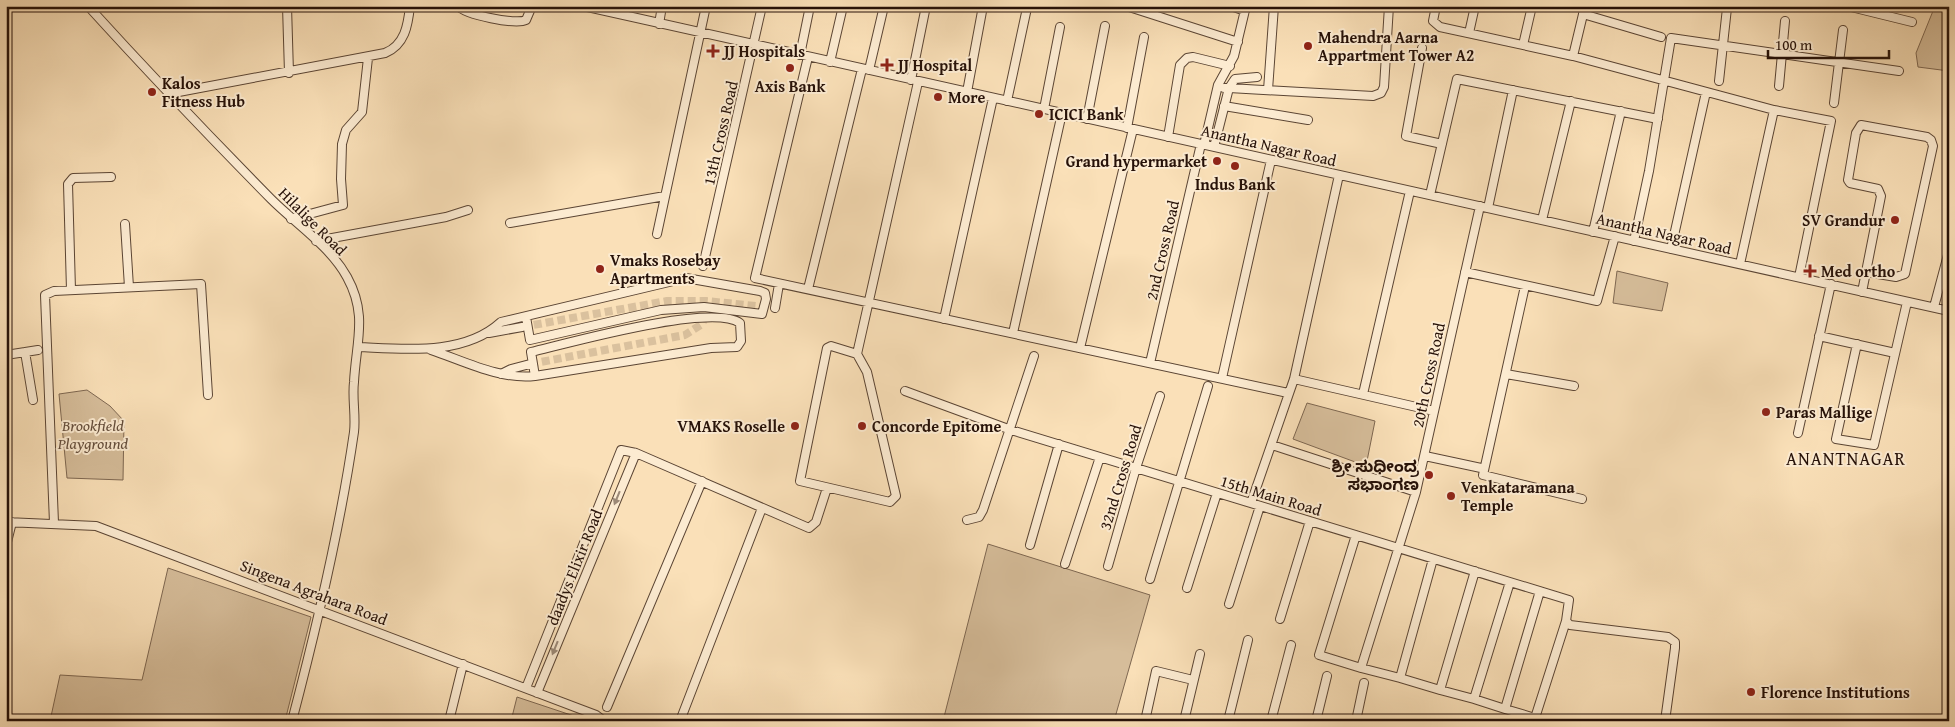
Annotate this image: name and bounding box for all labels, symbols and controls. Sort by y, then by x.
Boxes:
place label: Mahendra Aarna Appartment Tower A2 [1318,25,1474,67]
scale bar [1768,28,1889,60]
text: 100 m [1775,34,1813,55]
place label: JJ Hospitals [721,39,805,63]
marker: Mahendra Aarna Appartment Tower A2 [1302,40,1314,52]
marker: JJ Hospitals [706,44,720,58]
place label: JJ Hospital [895,53,972,77]
marker: JJ Hospital [880,58,894,72]
marker: Axis Bank [784,62,796,74]
place label: Kalos Fitness Hub [162,71,245,113]
place label: Axis Bank [755,74,826,98]
street label: 13th Cross Road [696,78,744,188]
place label: More [948,85,985,109]
marker: Kalos Fitness Hub [146,86,158,98]
marker: More [932,91,944,103]
place label: ICICI Bank [1049,102,1124,126]
marker: ICICI Bank [1033,108,1045,120]
street label: Anantha Nagar Road [1199,118,1339,172]
place label: Grand hypermarket [1066,149,1207,173]
marker: Grand hypermarket [1211,155,1223,167]
marker: Indus Bank [1229,160,1241,172]
place label: Indus Bank [1195,172,1276,196]
street label: Hilalige Road [273,181,353,261]
street label: 2nd Cross Road [1139,197,1185,302]
street label: Anantha Nagar Road [1594,206,1734,260]
place label: SV Grandur [1802,208,1886,232]
marker: SV Grandur [1889,214,1901,226]
place label: Vmaks Rosebay Apartments [610,248,721,290]
place label: Med ortho [1821,259,1896,283]
marker: Vmaks Rosebay Apartments [594,263,606,275]
marker: Med ortho [1803,264,1817,278]
street label: 20th Cross Road [1405,320,1451,430]
place label: Paras Mallige [1776,400,1873,424]
marker: Paras Mallige [1760,406,1772,418]
park label: Brookfield Playground [57,413,128,455]
place label: VMAKS Roselle [677,414,785,438]
place label: Concorde Epitome [872,414,1002,438]
marker: VMAKS Roselle [789,420,801,432]
marker: Concorde Epitome [856,420,868,432]
street label: 32nd Cross Road [1093,421,1148,533]
district label: ANANTNAGAR [1786,445,1906,472]
place label: ಶ್ರೀ ಸುಧೀಂದ್ರ ಸಭಾಂಗಣ [1331,454,1420,496]
street label: 15th Main Road [1217,468,1325,522]
marker: ಶ್ರೀ ಸುಧೀಂದ್ರ ಸಭಾಂಗಣ [1423,469,1435,481]
place label: Venkataramana Temple [1461,475,1575,517]
marker: Venkataramana Temple [1445,490,1457,502]
one-way arrow [613,491,621,505]
street label: daadys Elixir Road [540,505,608,629]
street label: Singena Agrahara Road [237,553,392,631]
one-way arrow [551,641,559,655]
place label: Florence Institutions [1761,680,1910,704]
marker: Florence Institutions [1745,686,1757,698]

